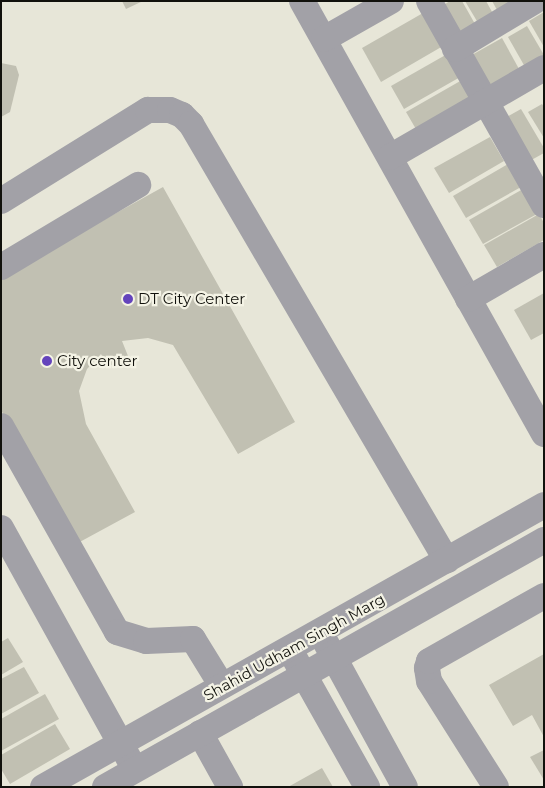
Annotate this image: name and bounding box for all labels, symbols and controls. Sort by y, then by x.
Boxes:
place label: DT City Center [138,290,245,308]
marker: DT City Center [122,293,134,305]
place label: City center [57,352,138,370]
marker: City center [41,355,53,367]
street label: Shahid Udham Singh Marg [200,590,388,704]

